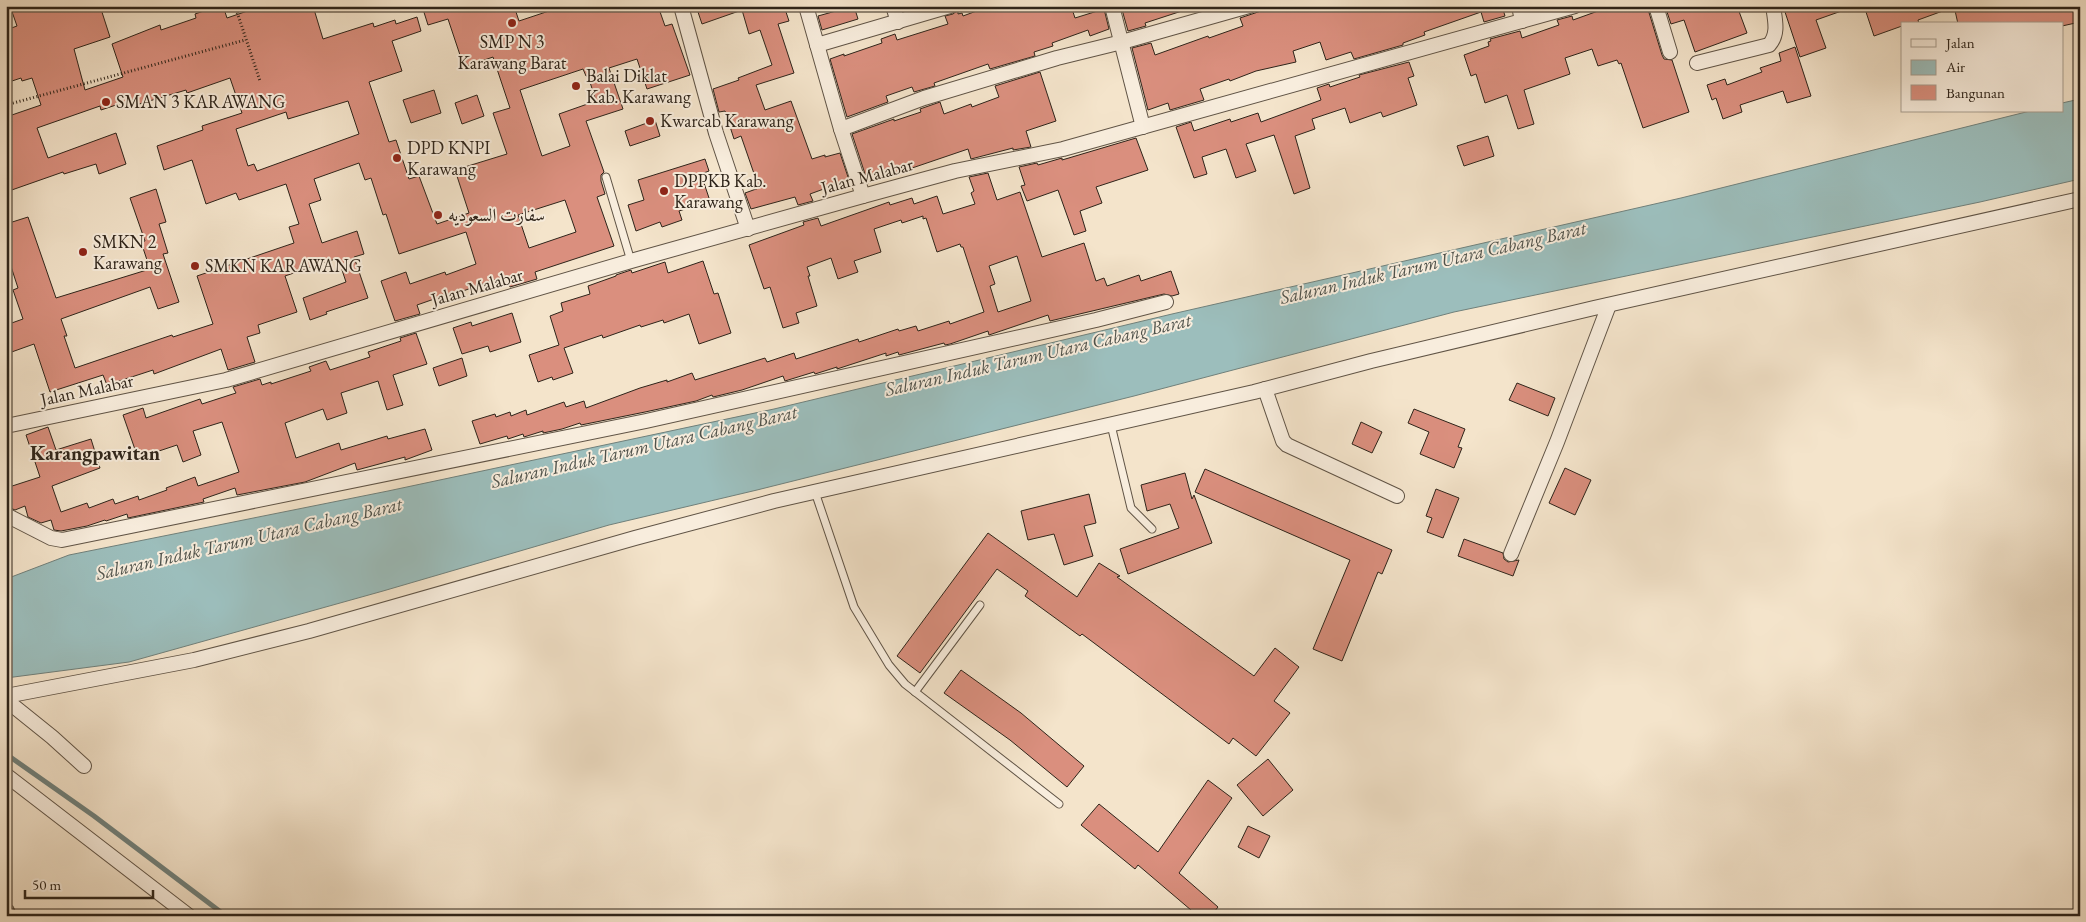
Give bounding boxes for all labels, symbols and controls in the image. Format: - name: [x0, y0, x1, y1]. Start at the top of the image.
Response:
- marker: SMP N 3 Karawang Barat: [506, 17, 518, 29]
- legend: [1901, 22, 2064, 112]
- place label: SMP N 3 Karawang Barat: [457, 30, 567, 74]
- text: Jalan: [1944, 33, 1975, 52]
- text: Air: [1945, 57, 1965, 76]
- place label: Balai Diklat Kab. Karawang: [586, 64, 691, 108]
- marker: Balai Diklat Kab. Karawang: [570, 80, 582, 92]
- text: Bangunan: [1946, 83, 2005, 102]
- place label: SMAN 3 KARAWANG: [116, 90, 285, 113]
- marker: SMAN 3 KARAWANG: [100, 96, 112, 108]
- place label: Kwarcab Karawang: [660, 109, 794, 132]
- marker: Kwarcab Karawang: [644, 115, 656, 127]
- place label: DPD KNPI Karawang: [407, 136, 490, 180]
- marker: DPD KNPI Karawang: [391, 152, 403, 164]
- street label: Jalan Malabar: [816, 152, 916, 199]
- place label: DPPKB Kab. Karawang: [674, 169, 766, 213]
- marker: DPPKB Kab. Karawang: [658, 185, 670, 197]
- place label: سفارت السعوديه: [448, 203, 545, 226]
- marker: سفارت السعوديه: [432, 209, 444, 221]
- water label: Saluran Induk Tarum Utara Cabang Barat: [1277, 215, 1590, 310]
- place label: SMKN 2 Karawang: [93, 230, 162, 274]
- marker: SMKN 2 Karawang: [77, 246, 89, 258]
- place label: SMKN KARAWANG: [205, 254, 362, 277]
- marker: SMKN KARAWANG: [189, 260, 201, 272]
- street label: Jalan Malabar: [426, 262, 525, 311]
- water label: Saluran Induk Tarum Utara Cabang Barat: [882, 307, 1195, 402]
- street label: Jalan Malabar: [36, 368, 136, 411]
- water label: Saluran Induk Tarum Utara Cabang Barat: [488, 399, 801, 494]
- district label: Karangpawitan: [30, 440, 160, 466]
- water label: Saluran Induk Tarum Utara Cabang Barat: [93, 491, 406, 586]
- scale bar: [25, 867, 152, 899]
- text: 50 m: [32, 875, 61, 894]

